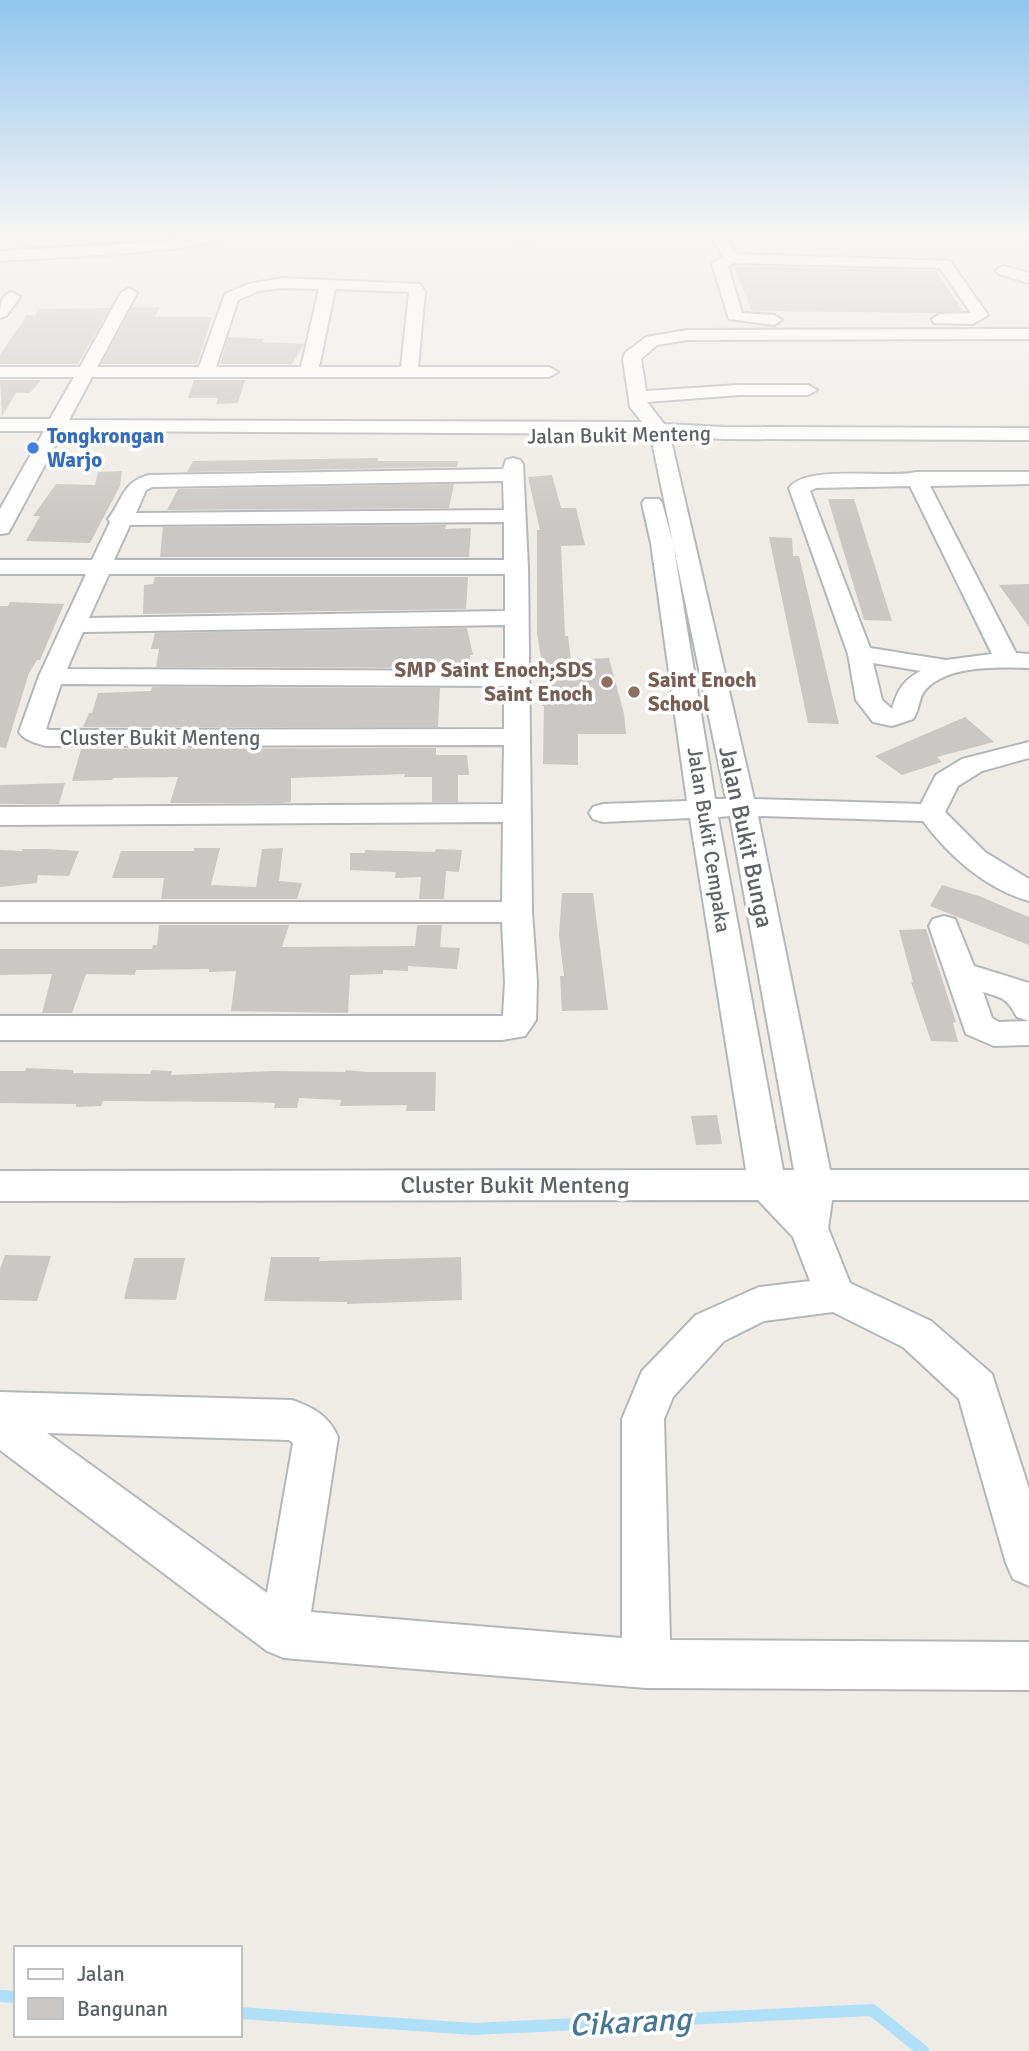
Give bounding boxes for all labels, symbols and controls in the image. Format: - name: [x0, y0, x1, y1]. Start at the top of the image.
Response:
- street label: Jalan Bukit Menteng: [527, 420, 711, 450]
- place label: Tongkrongan Warjo: [47, 423, 165, 473]
- marker: Tongkrongan Warjo: [25, 440, 41, 456]
- place label: SMP Saint Enoch;SDS Saint Enoch: [395, 657, 593, 707]
- place label: Saint Enoch School: [648, 667, 757, 717]
- marker: SMP Saint Enoch;SDS Saint Enoch: [599, 674, 615, 690]
- marker: Saint Enoch School: [626, 684, 642, 700]
- street label: Cluster Bukit Menteng: [60, 725, 260, 751]
- street label: Jalan Bukit Bunga: [712, 743, 780, 931]
- street label: Jalan Bukit Cempaka: [682, 745, 736, 935]
- street label: Cluster Bukit Menteng: [400, 1170, 630, 1200]
- legend: [14, 1946, 242, 2037]
- text: Jalan: [77, 1961, 125, 1987]
- text: Bangunan: [77, 1996, 168, 2022]
- water label: Cikarang: [568, 1999, 694, 2045]

